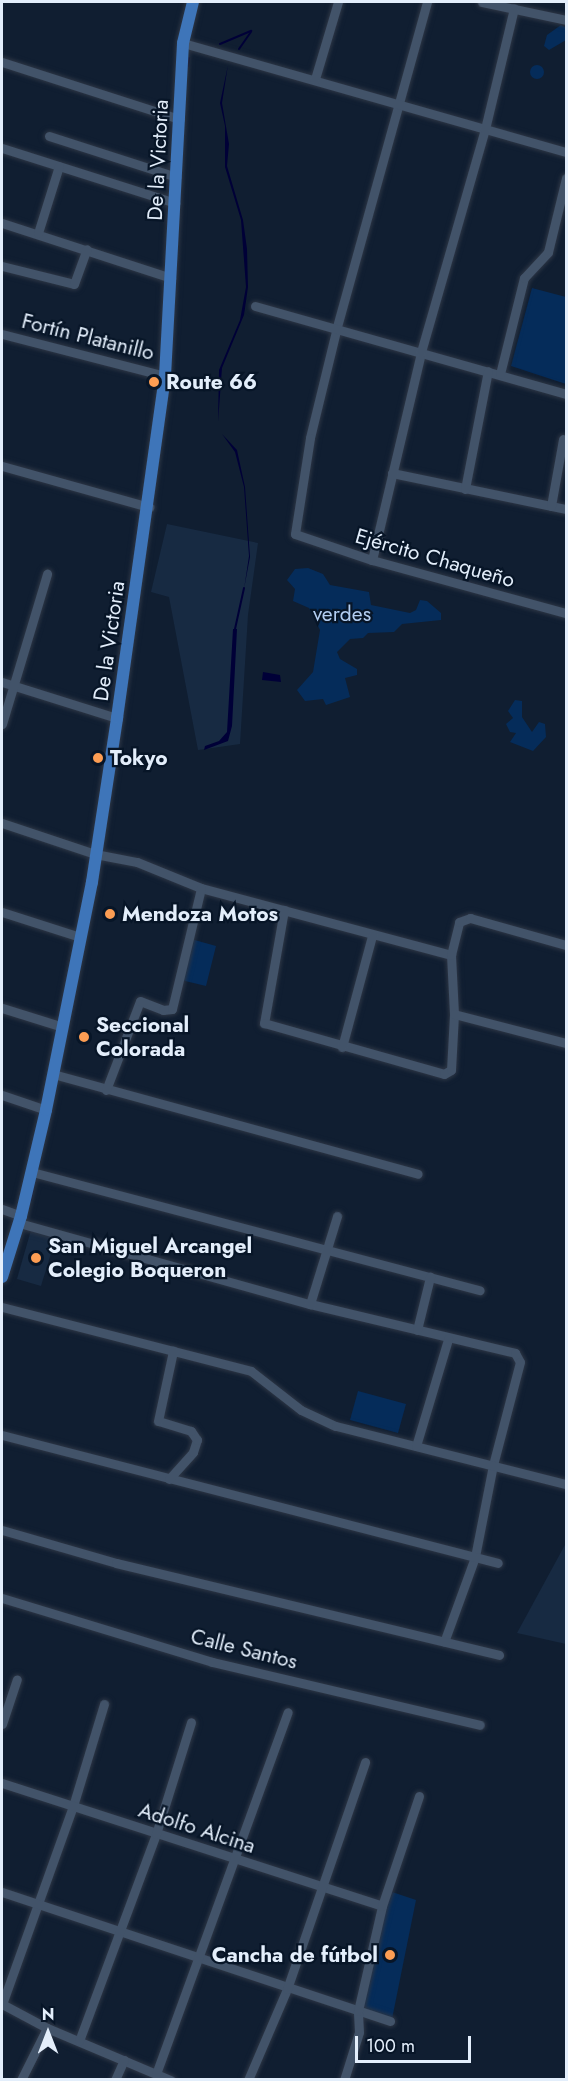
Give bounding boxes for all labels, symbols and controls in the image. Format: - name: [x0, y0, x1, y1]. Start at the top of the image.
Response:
- street label: De la Victoria: [142, 99, 174, 221]
- street label: Fortín Platanillo: [19, 308, 157, 366]
- place label: Route 66: [166, 369, 257, 395]
- marker: Route 66: [147, 375, 161, 389]
- street label: Ejército Chaqueño: [352, 523, 518, 593]
- street label: De la Victoria: [88, 579, 130, 703]
- park label: verdes: [313, 601, 371, 627]
- place label: Tokyo: [110, 745, 168, 771]
- marker: Tokyo: [91, 751, 105, 765]
- place label: Mendoza Motos: [122, 901, 278, 927]
- marker: Mendoza Motos: [103, 907, 117, 921]
- place label: Seccional Colorada: [96, 1012, 189, 1062]
- marker: Seccional Colorada: [77, 1030, 91, 1044]
- place label: San Miguel Arcangel Colegio Boqueron: [48, 1233, 252, 1283]
- marker: San Miguel Arcangel Colegio Boqueron: [29, 1251, 43, 1265]
- street label: Calle Santos: [188, 1624, 300, 1674]
- street label: Adolfo Alcina: [135, 1797, 259, 1859]
- place label: Cancha de fútbol: [212, 1942, 378, 1968]
- marker: Cancha de fútbol: [383, 1948, 397, 1962]
- north arrow: [18, 2003, 78, 2063]
- text: N: [42, 2003, 54, 2026]
- scale bar: [358, 2024, 474, 2062]
- text: 100 m: [366, 2033, 415, 2059]

